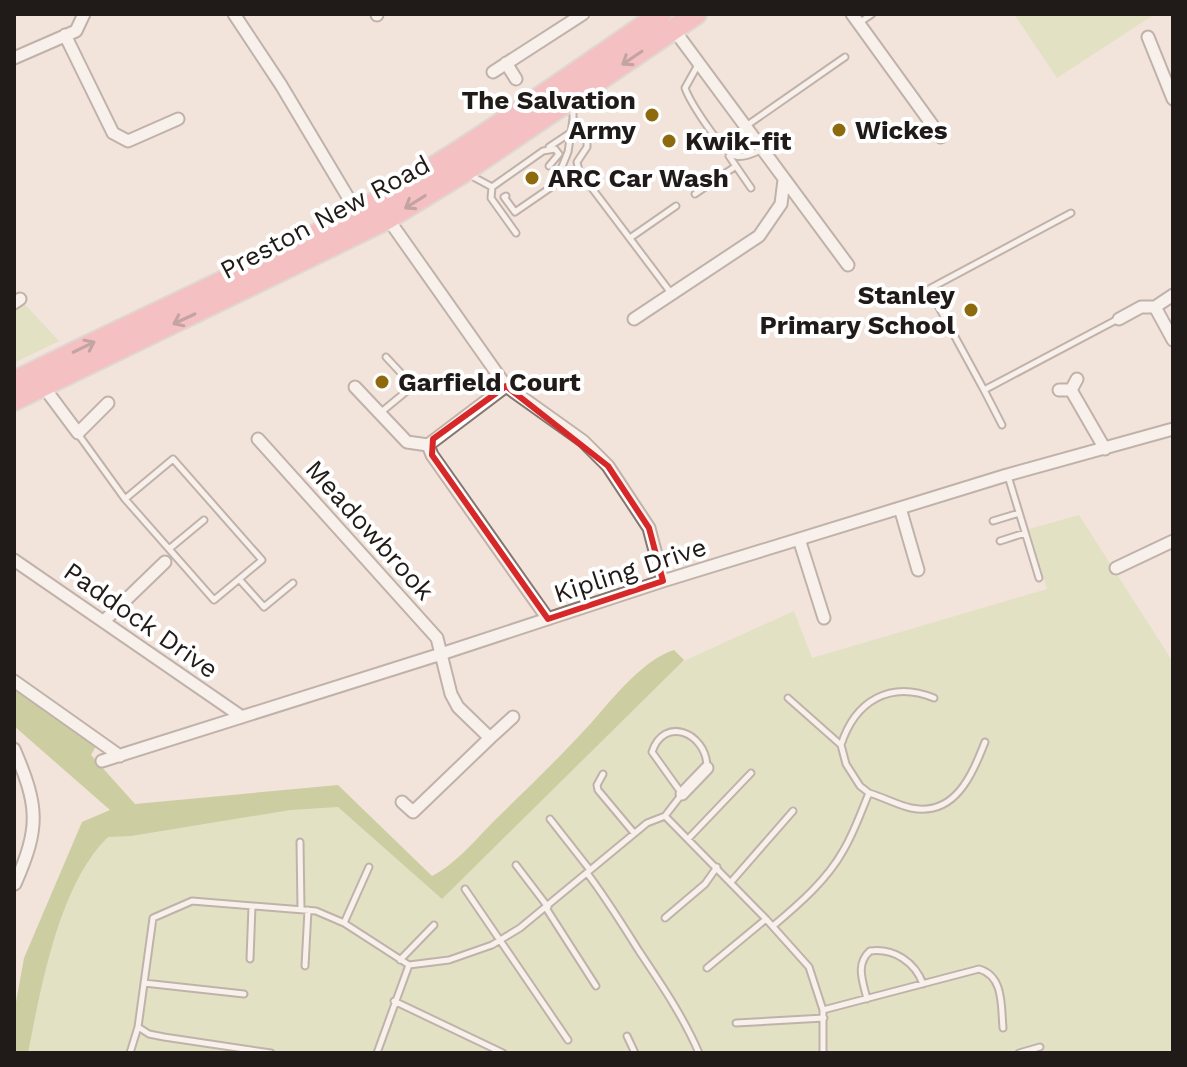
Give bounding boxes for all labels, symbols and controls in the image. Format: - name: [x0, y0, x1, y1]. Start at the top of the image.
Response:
- one-way arrow: [621, 50, 643, 66]
- place label: The Salvation Army: [461, 85, 636, 145]
- marker: The Salvation Army: [643, 106, 661, 124]
- place label: Wickes: [855, 115, 948, 145]
- marker: Wickes: [830, 121, 848, 139]
- place label: Kwik-fit: [685, 126, 792, 156]
- marker: Kwik-fit: [660, 132, 678, 150]
- street label: Preston New Road: [215, 149, 435, 285]
- place label: ARC Car Wash: [548, 163, 729, 193]
- marker: ARC Car Wash: [523, 169, 541, 187]
- one-way arrow: [404, 194, 427, 210]
- place label: Stanley Primary School: [759, 280, 955, 340]
- marker: Stanley Primary School: [962, 301, 980, 319]
- one-way arrow: [172, 312, 196, 327]
- one-way arrow: [71, 339, 95, 354]
- place label: Garfield Court: [398, 367, 581, 397]
- marker: Garfield Court: [373, 373, 391, 391]
- street label: Meadowbrook: [300, 454, 441, 606]
- street label: Kipling Drive: [550, 531, 710, 609]
- street label: Paddock Drive: [58, 556, 224, 684]

